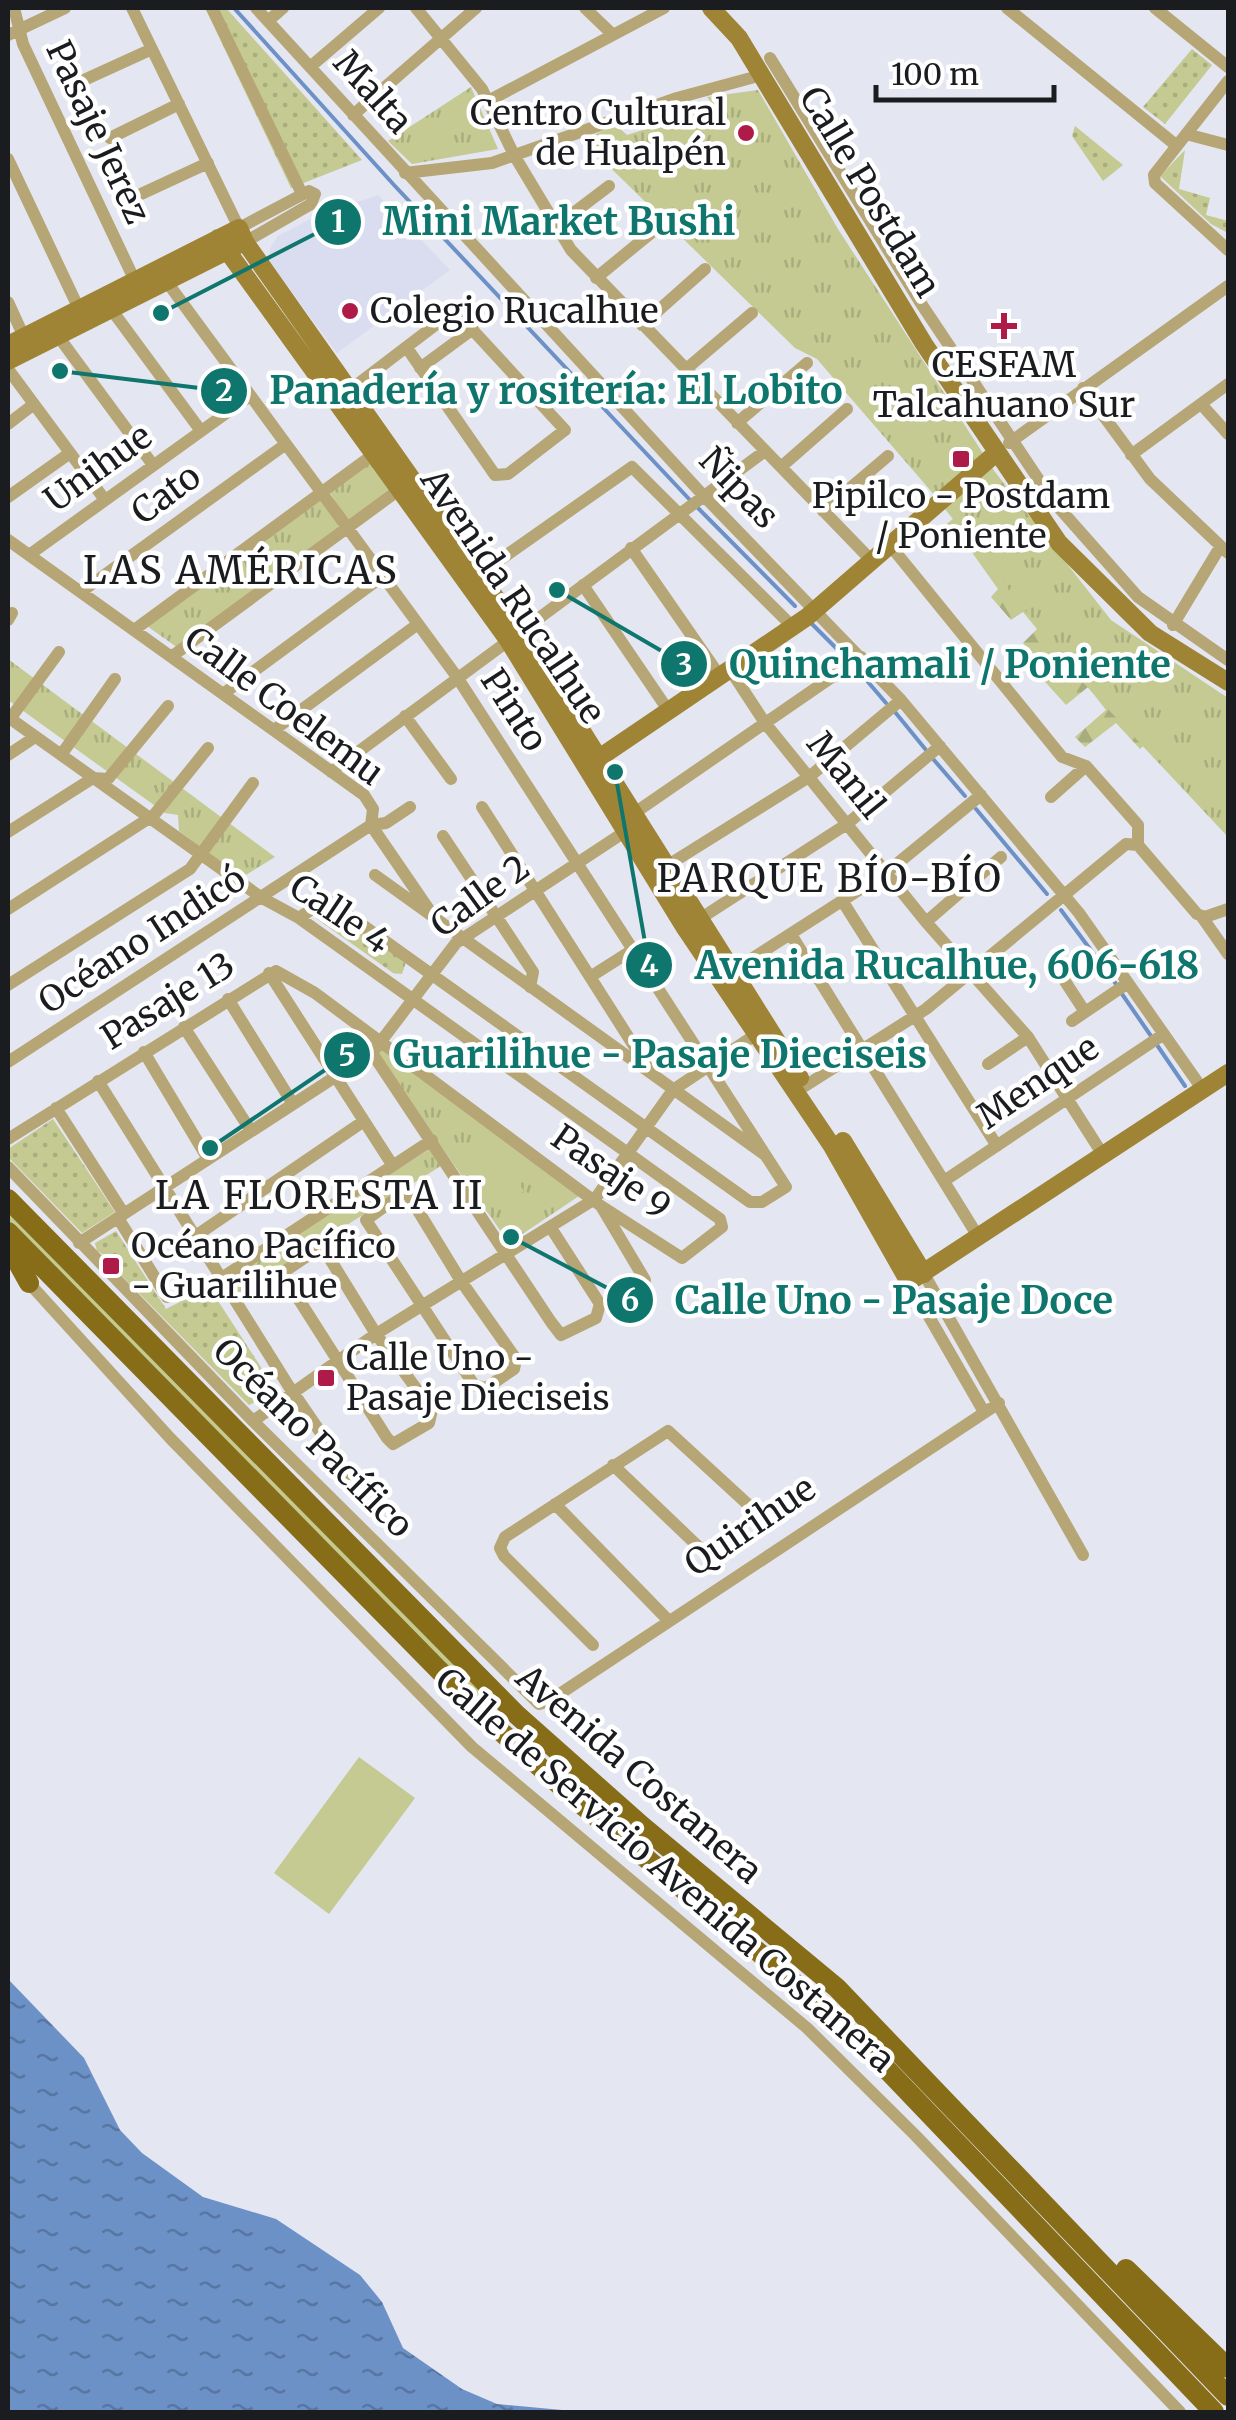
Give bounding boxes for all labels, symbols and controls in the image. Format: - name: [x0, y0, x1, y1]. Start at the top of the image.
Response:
- street label: Pasaje Jerez: [36, 34, 160, 230]
- scale bar: [876, 40, 1054, 102]
- street label: Malta: [324, 41, 422, 143]
- text: 100 m: [891, 55, 979, 93]
- street label: Calle Postdam: [790, 79, 950, 305]
- place label: Centro Cultural de Hualpén: [470, 91, 726, 175]
- marker: Centro Cultural de Hualpén: [735, 122, 757, 144]
- callout: Mini Market Bushi: [313, 188, 756, 256]
- text: Mini Market Bushi: [383, 198, 735, 245]
- text: 1: [331, 202, 345, 240]
- place label: Colegio Rucalhue: [370, 289, 659, 333]
- marker: Colegio Rucalhue: [339, 300, 361, 322]
- marker: CESFAM Talcahuano Sur: [991, 313, 1017, 339]
- place label: CESFAM Talcahuano Sur: [873, 343, 1135, 427]
- callout: Panadería y rositería: El Lobito: [199, 357, 863, 425]
- text: Panadería y rositería: El Lobito: [269, 367, 843, 414]
- text: 2: [215, 371, 233, 409]
- street label: Unihue: [36, 414, 160, 522]
- street label: Ñipas: [690, 438, 788, 538]
- marker: Pipilco - Postdam / Poniente: [950, 448, 972, 470]
- street label: Cato: [123, 454, 209, 534]
- street label: Avenida Rucalhue: [411, 459, 615, 732]
- place label: Pipilco - Postdam / Poniente: [812, 474, 1110, 558]
- district label: LAS AMÉRICAS: [83, 545, 399, 594]
- street label: Calle Coelemu: [176, 617, 392, 795]
- callout: Quinchamali / Poniente: [659, 630, 1191, 698]
- text: Quinchamali / Poniente: [729, 641, 1171, 688]
- text: 3: [675, 645, 693, 683]
- street label: Pinto: [471, 660, 557, 760]
- street label: Manil: [798, 723, 894, 827]
- street label: Calle 2: [422, 846, 538, 946]
- district label: PARQUE BÍO-BÍO: [657, 853, 1003, 902]
- street label: Océano Indicó: [30, 857, 254, 1023]
- street label: Calle 4: [281, 864, 399, 964]
- callout: Avenida Rucalhue, 606-618: [624, 931, 1219, 999]
- text: Avenida Rucalhue, 606-618: [694, 942, 1199, 989]
- street label: Pasaje 13: [93, 943, 243, 1059]
- text: 4: [639, 946, 659, 984]
- callout: Guarilihue - Pasaje Dieciseis: [322, 1021, 947, 1089]
- street label: Menque: [969, 1026, 1107, 1138]
- text: Guarilihue - Pasaje Dieciseis: [393, 1031, 927, 1078]
- text: 5: [338, 1036, 356, 1074]
- street label: Pasaje 9: [543, 1115, 679, 1229]
- district label: LA FLORESTA II: [155, 1172, 485, 1219]
- place label: Océano Pacífico - Guarilihue: [131, 1224, 396, 1308]
- marker: Océano Pacífico - Guarilihue: [100, 1255, 122, 1277]
- callout: Calle Uno - Pasaje Doce: [605, 1266, 1133, 1334]
- text: Calle Uno - Pasaje Doce: [675, 1277, 1113, 1324]
- text: 6: [621, 1281, 639, 1319]
- street label: Océano Pacífico: [204, 1329, 422, 1547]
- place label: Calle Uno - Pasaje Dieciseis: [346, 1336, 610, 1420]
- marker: Calle Uno - Pasaje Dieciseis: [315, 1367, 337, 1389]
- street label: Quirihue: [676, 1466, 824, 1586]
- street label: Avenida Costanera: [506, 1655, 771, 1893]
- street label: Calle de Servicio Avenida Costanera: [426, 1658, 904, 2082]

